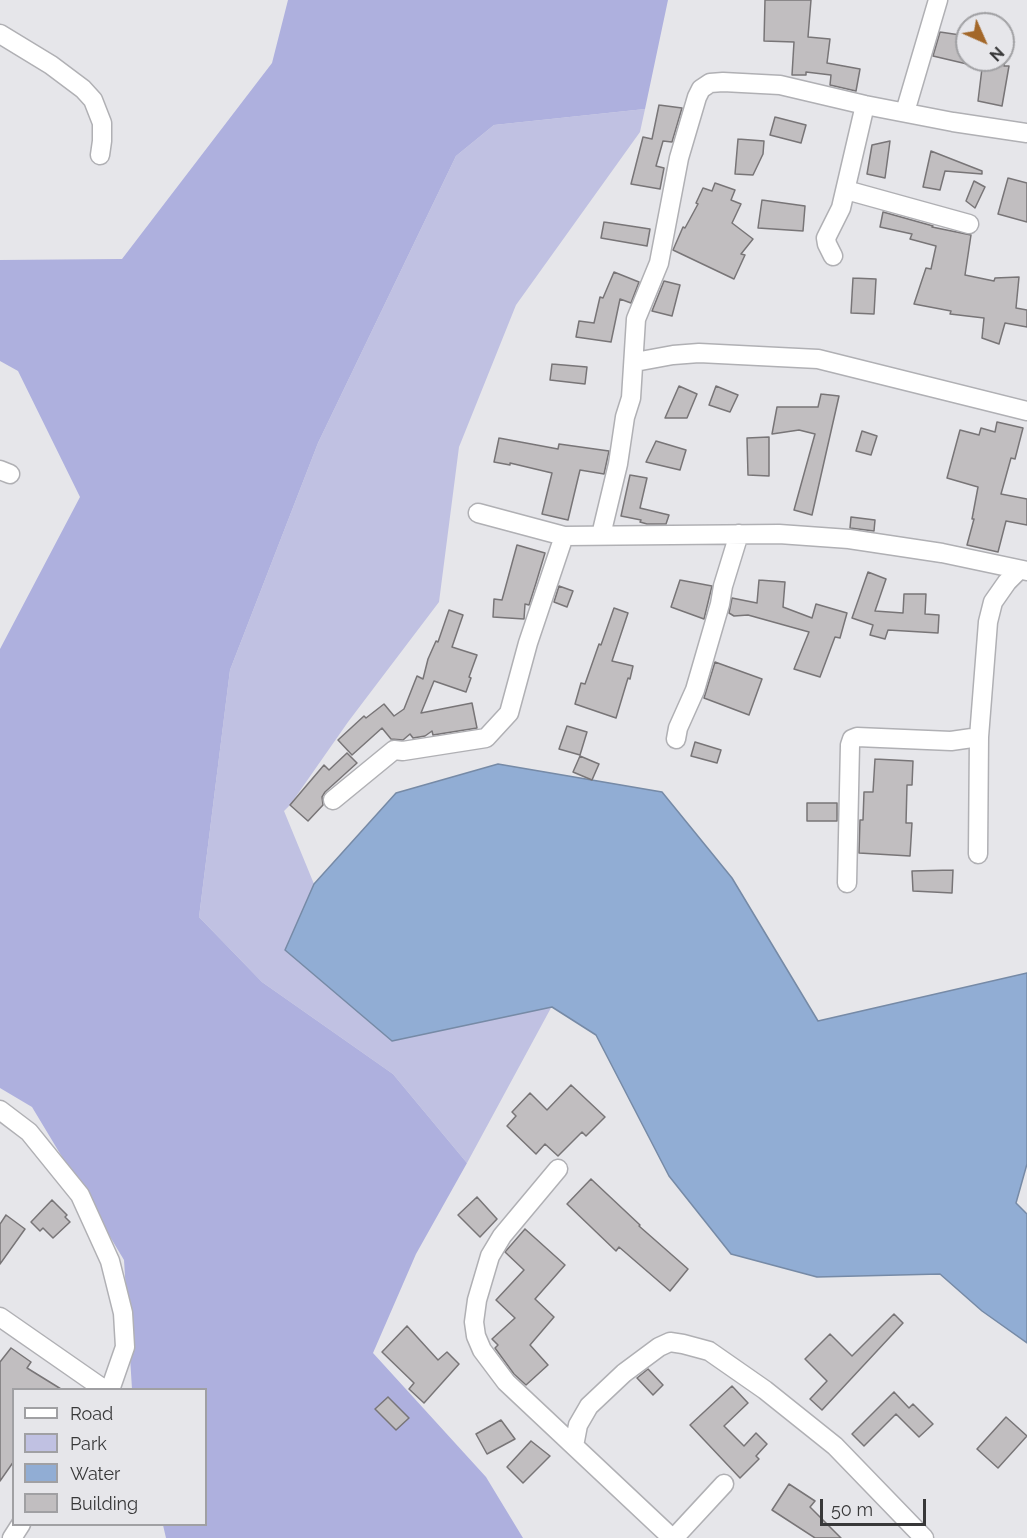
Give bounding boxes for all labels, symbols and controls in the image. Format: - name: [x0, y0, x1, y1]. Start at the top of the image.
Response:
- north arrow: [955, 12, 1015, 72]
- text: N: [986, 43, 1008, 65]
- legend: [12, 1388, 207, 1526]
- text: Road: [70, 1403, 113, 1424]
- text: Park: [70, 1433, 107, 1454]
- text: Water: [70, 1463, 120, 1484]
- scale bar: [823, 1487, 930, 1525]
- text: Building: [70, 1493, 138, 1514]
- text: 50 m: [831, 1499, 873, 1520]

